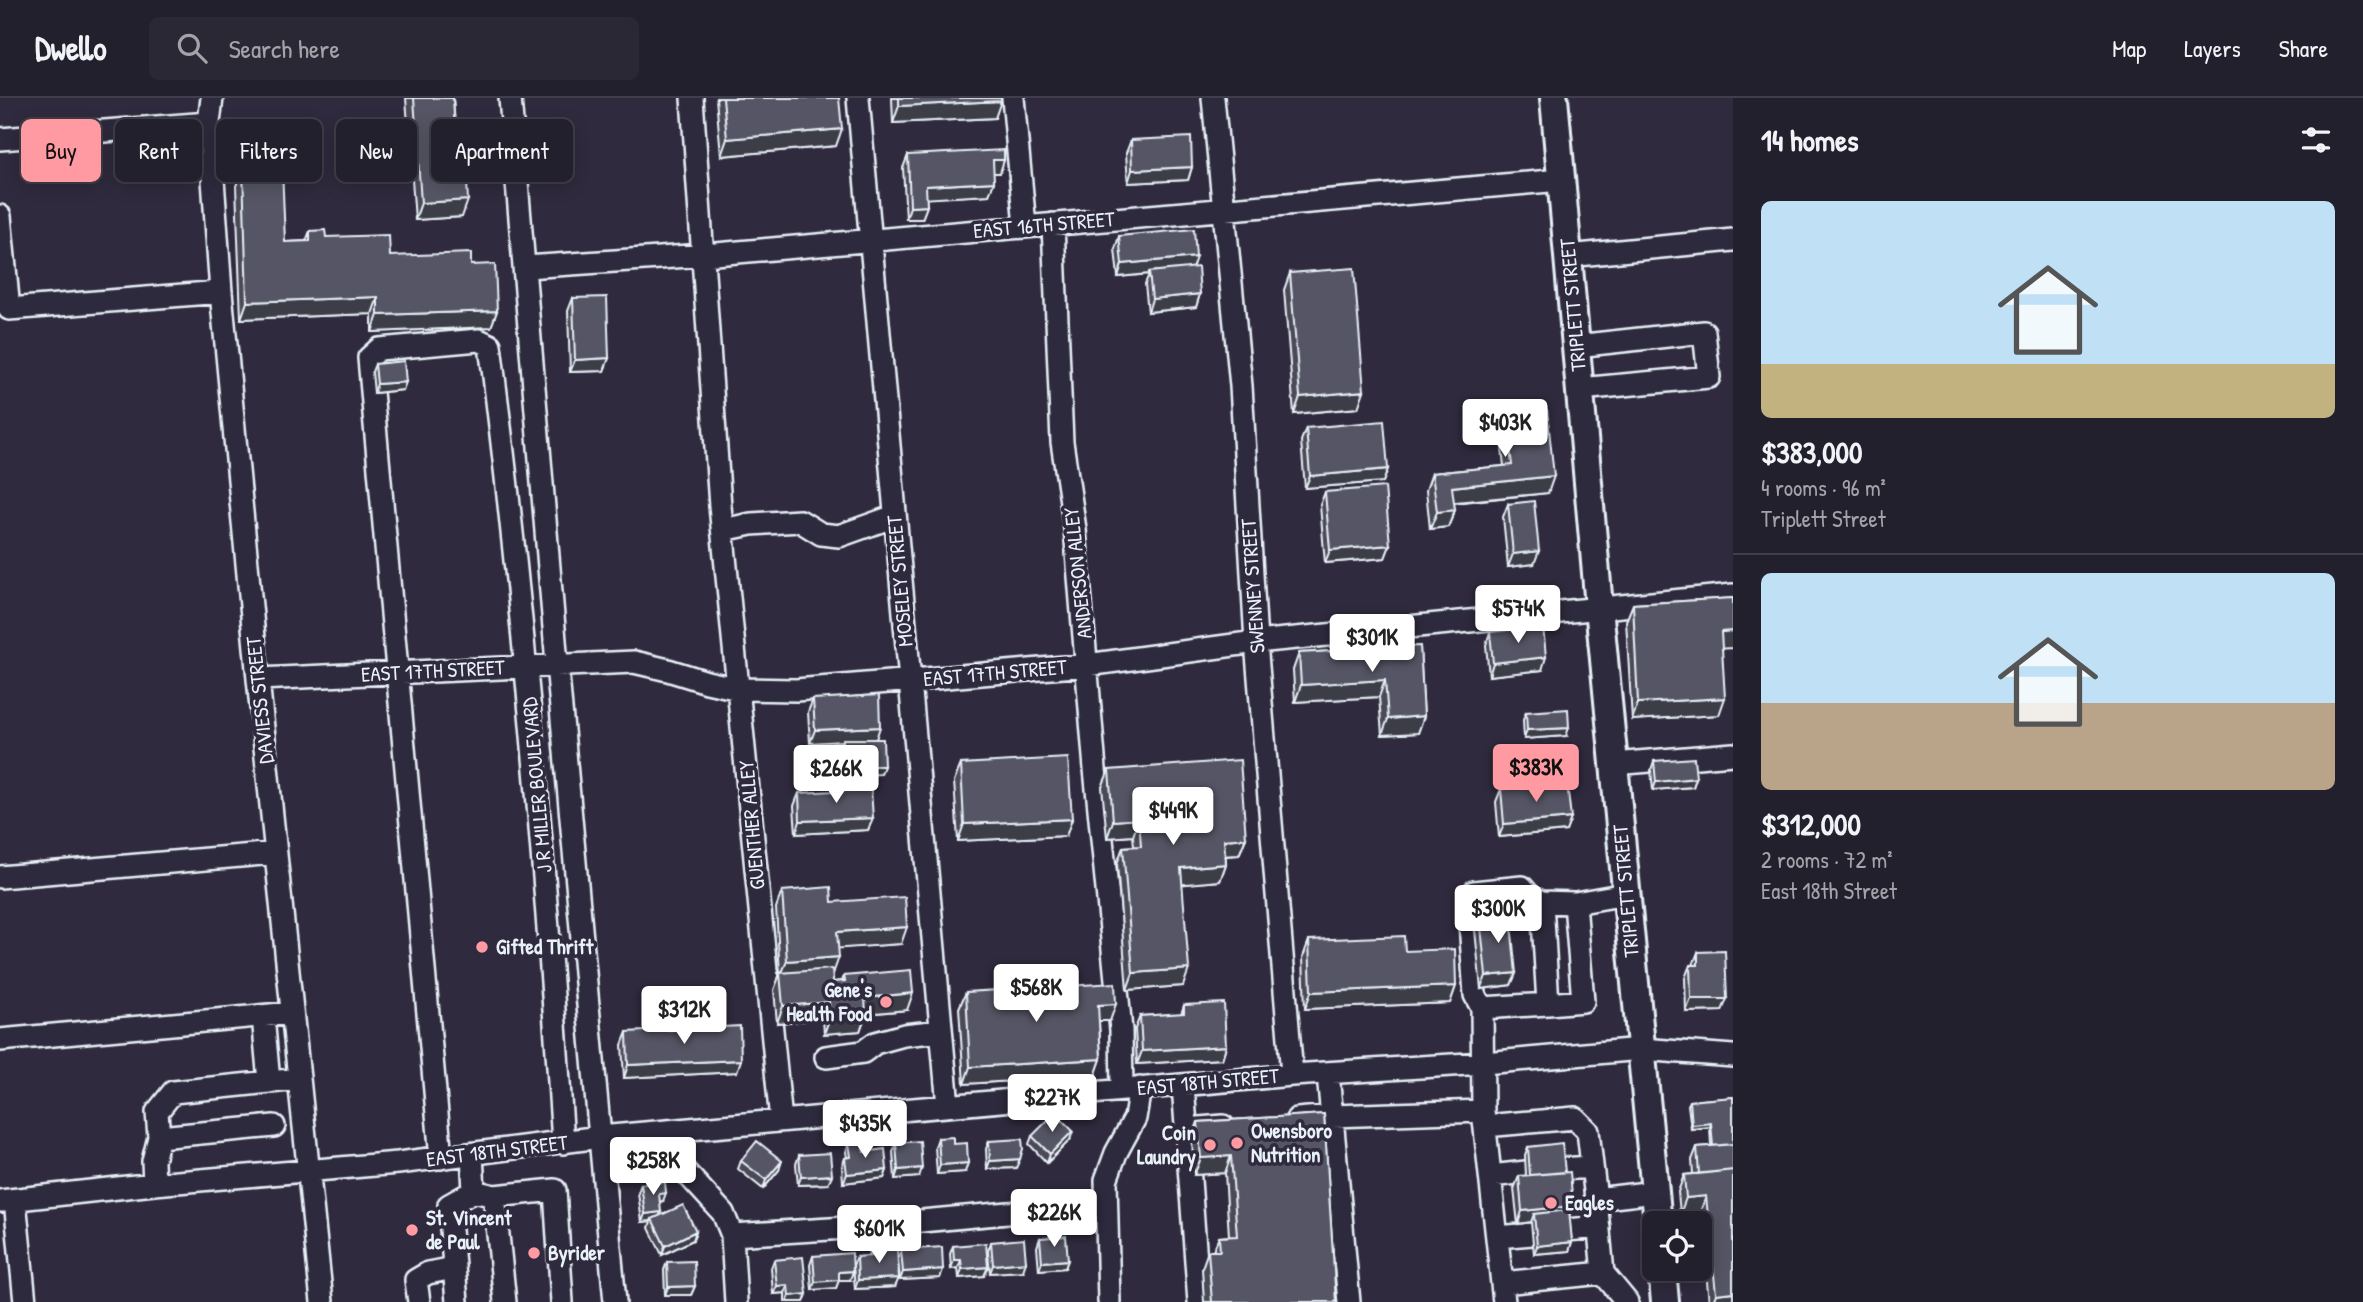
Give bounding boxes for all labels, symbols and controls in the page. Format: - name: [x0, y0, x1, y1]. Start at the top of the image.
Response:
- search box: [149, 17, 639, 80]
- text: Dwello: [35, 26, 107, 70]
- icon: search: [173, 29, 211, 67]
- text: Search here: [229, 31, 340, 66]
- text: Map: [2112, 32, 2146, 64]
- text: Layers: [2184, 32, 2241, 64]
- text: Share: [2279, 32, 2328, 64]
- chip: Buy: [21, 119, 101, 182]
- chip: Rent: [115, 119, 202, 182]
- chip: Filters: [216, 119, 322, 182]
- chip: New: [336, 119, 417, 182]
- chip: Apartment: [431, 119, 573, 182]
- text: 14 homes: [1761, 120, 1859, 160]
- icon: filters: [2297, 121, 2335, 159]
- street label: EAST 16TH STREET: [972, 204, 1117, 245]
- street label: TRIPLETT STREET: [1552, 236, 1593, 373]
- icon: home: [1985, 247, 2111, 373]
- pin: $403K: [1456, 400, 1554, 459]
- text: $403K: [1479, 406, 1531, 437]
- text: $383,000: [1761, 432, 1862, 472]
- text: 4 rooms · 96 m²: [1761, 472, 1886, 503]
- text: Triplett Street: [1761, 503, 1886, 534]
- street label: ANDERSON ALLEY: [1056, 505, 1099, 640]
- street label: MOSELEY STREET: [879, 513, 920, 648]
- street label: SWENNEY STREET: [1233, 517, 1272, 654]
- pin: $574K: [1469, 586, 1567, 645]
- text: $574K: [1491, 592, 1545, 623]
- pin: $301K: [1323, 614, 1421, 674]
- icon: home: [1985, 619, 2111, 745]
- text: $301K: [1346, 621, 1398, 652]
- street label: DAVIESS STREET: [238, 634, 281, 765]
- street label: EAST 17TH STREET: [360, 652, 507, 689]
- street label: EAST 17TH STREET: [922, 652, 1069, 693]
- street label: J R MILLER BOULEVARD: [514, 696, 559, 874]
- pin: $383K: [1487, 744, 1585, 804]
- pin: $266K: [787, 746, 885, 805]
- text: $383K: [1509, 751, 1563, 782]
- text: $266K: [810, 752, 862, 783]
- street label: GUENTHER ALLEY: [731, 758, 772, 891]
- pin: $449K: [1124, 788, 1222, 847]
- text: $449K: [1148, 794, 1198, 825]
- text: $312,000: [1761, 804, 1861, 844]
- street label: TRIPLETT STREET: [1605, 822, 1646, 959]
- text: 2 rooms · 72 m²: [1761, 844, 1893, 875]
- text: East 18th Street: [1761, 875, 1897, 906]
- pin: $300K: [1449, 886, 1547, 945]
- text: $300K: [1471, 892, 1525, 923]
- place label: Gifted Thrift: [496, 932, 594, 961]
- marker: Gifted Thrift: [474, 939, 490, 955]
- pin: $568K: [987, 964, 1085, 1024]
- text: $568K: [1010, 971, 1062, 1002]
- place label: Gene's Health Food: [786, 975, 873, 1028]
- pin: $312K: [635, 986, 733, 1046]
- text: $312K: [657, 993, 711, 1024]
- marker: Gene's Health Food: [878, 994, 894, 1010]
- street label: EAST 18TH STREET: [1136, 1061, 1281, 1102]
- pin: $227K: [1003, 1074, 1101, 1134]
- text: $227K: [1024, 1081, 1080, 1112]
- pin: $435K: [816, 1100, 914, 1160]
- text: $435K: [839, 1107, 891, 1138]
- place label: Owensboro Nutrition: [1251, 1116, 1333, 1169]
- place label: Coin Laundry: [1137, 1118, 1196, 1172]
- street label: EAST 18TH STREET: [424, 1127, 571, 1174]
- marker: Owensboro Nutrition: [1229, 1135, 1245, 1151]
- marker: Coin Laundry: [1202, 1137, 1218, 1153]
- pin: $258K: [604, 1138, 702, 1197]
- text: $258K: [626, 1144, 680, 1175]
- place label: Eagles: [1565, 1188, 1614, 1218]
- pin: $226K: [1005, 1190, 1103, 1249]
- marker: Eagles: [1543, 1195, 1559, 1211]
- text: $226K: [1027, 1196, 1081, 1227]
- place label: St. Vincent de Paul: [426, 1203, 512, 1256]
- pin: $601K: [830, 1206, 928, 1265]
- map controls: [1642, 1211, 1712, 1281]
- button: locate: [1642, 1211, 1712, 1281]
- text: $601K: [853, 1212, 905, 1243]
- marker: St. Vincent de Paul: [404, 1222, 420, 1238]
- place label: Byrider: [548, 1238, 606, 1268]
- marker: Byrider: [526, 1245, 542, 1261]

